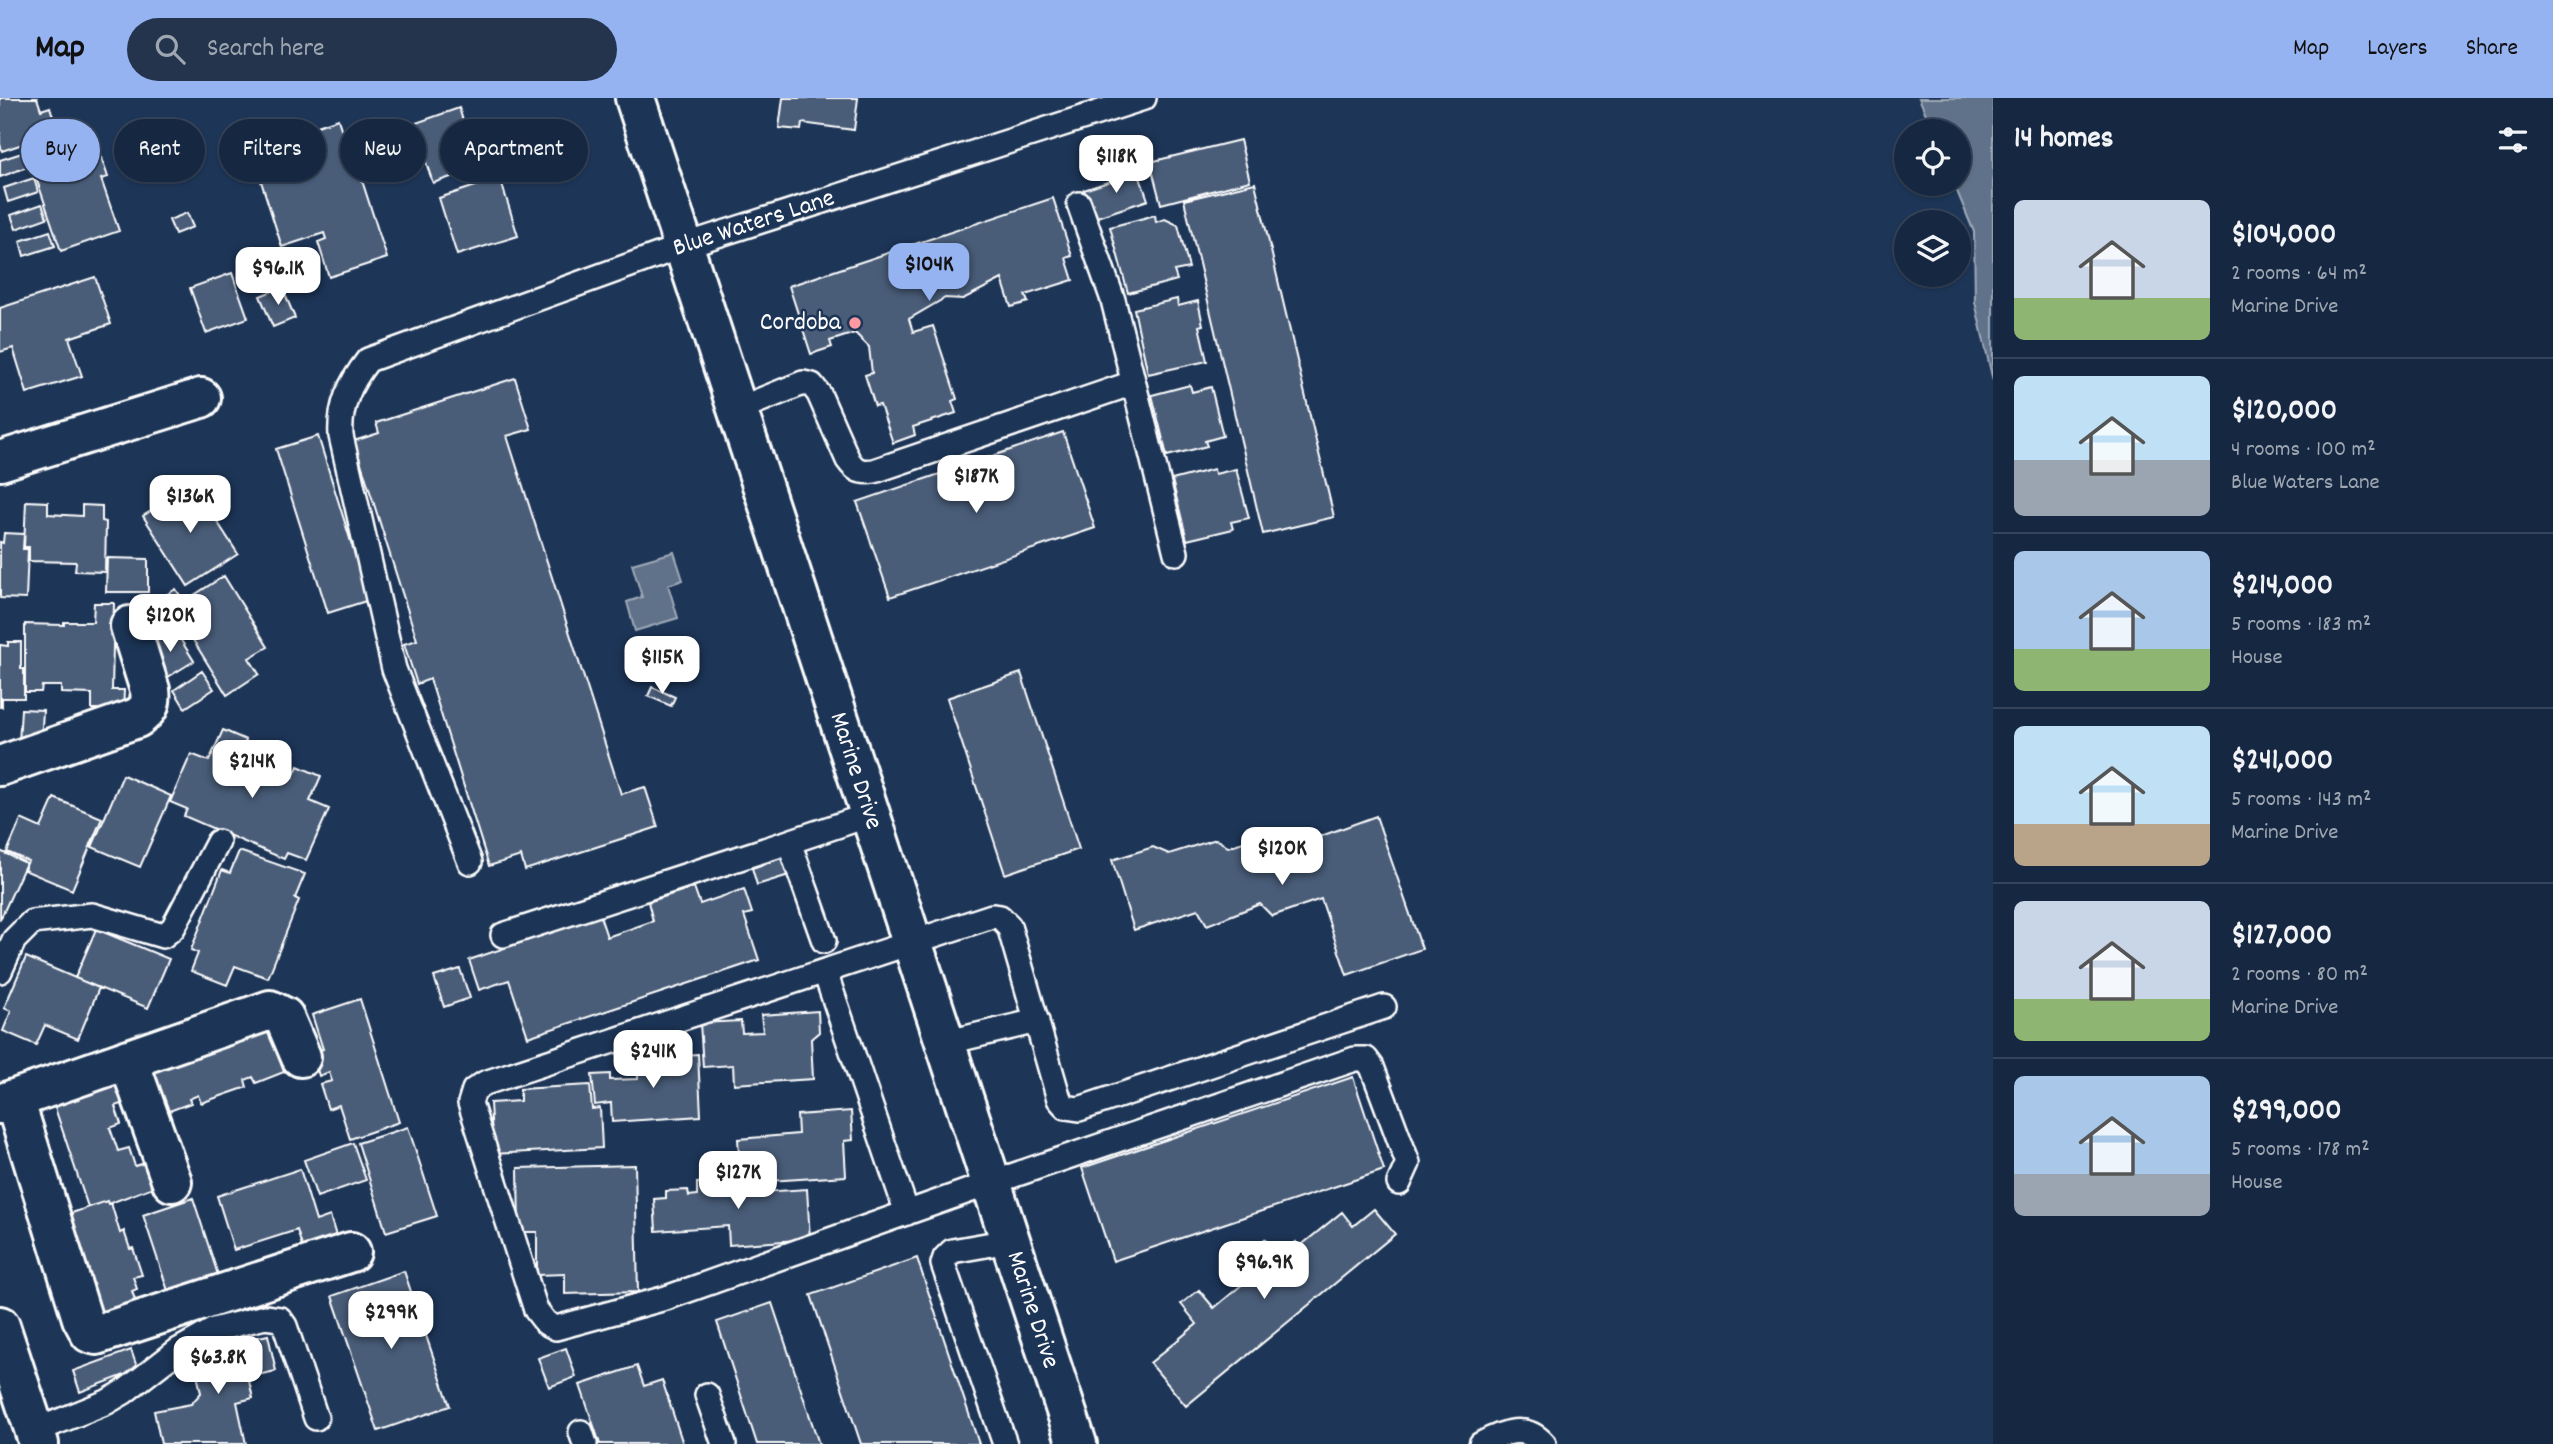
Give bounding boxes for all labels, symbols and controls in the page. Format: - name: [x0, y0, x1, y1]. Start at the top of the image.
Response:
- search box: [127, 18, 617, 81]
- text: Map: [35, 26, 85, 73]
- icon: search: [151, 30, 189, 68]
- text: Search here: [207, 31, 325, 68]
- text: Map: [2293, 32, 2329, 66]
- text: Layers: [2367, 32, 2428, 66]
- text: Share: [2466, 32, 2518, 66]
- chip: Buy: [21, 119, 100, 182]
- chip: Rent: [114, 119, 205, 182]
- chip: Filters: [219, 119, 326, 182]
- chip: New: [340, 119, 426, 182]
- chip: Apartment: [440, 119, 588, 182]
- map controls: [1894, 119, 1971, 287]
- button: locate: [1894, 119, 1971, 196]
- text: 14 homes: [2014, 119, 2113, 162]
- icon: filters: [2494, 121, 2532, 159]
- pin: $118K: [1067, 136, 1165, 195]
- text: $118K: [1095, 141, 1137, 174]
- street label: Blue Waters Lane: [668, 180, 840, 268]
- button: layers: [1894, 210, 1971, 287]
- text: $104,000: [2231, 215, 2336, 258]
- icon: home: [2070, 228, 2154, 312]
- pin: $104K: [880, 244, 978, 303]
- pin: $96.1K: [221, 248, 335, 307]
- text: $104K: [904, 249, 954, 282]
- text: $96.1K: [252, 253, 304, 286]
- text: 2 rooms · 64 m²: [2231, 258, 2367, 291]
- text: Marine Drive: [2231, 291, 2338, 324]
- place label: Cordoba: [760, 305, 842, 342]
- marker: Cordoba: [847, 315, 863, 331]
- text: $120,000: [2231, 391, 2337, 434]
- icon: home: [2070, 404, 2154, 488]
- text: 4 rooms · 100 m²: [2231, 434, 2376, 467]
- pin: $187K: [927, 456, 1025, 515]
- text: $187K: [953, 461, 999, 494]
- text: Blue Waters Lane: [2231, 467, 2380, 500]
- pin: $136K: [141, 476, 239, 535]
- text: $136K: [166, 481, 214, 514]
- text: $214,000: [2231, 566, 2333, 609]
- icon: home: [2070, 579, 2154, 663]
- pin: $120K: [121, 594, 219, 654]
- text: $120K: [145, 600, 195, 633]
- text: 5 rooms · 183 m²: [2231, 609, 2371, 642]
- pin: $115K: [613, 636, 711, 696]
- text: $115K: [640, 642, 684, 675]
- text: House: [2231, 642, 2283, 675]
- street label: Marine Drive: [819, 708, 891, 834]
- pin: $214K: [203, 740, 301, 800]
- text: $241,000: [2231, 741, 2333, 784]
- text: $214K: [229, 746, 275, 779]
- icon: home: [2070, 754, 2154, 838]
- text: 5 rooms · 143 m²: [2231, 784, 2371, 817]
- text: Marine Drive: [2231, 817, 2338, 850]
- pin: $120K: [1233, 828, 1331, 887]
- text: $120K: [1257, 833, 1307, 866]
- text: $127,000: [2231, 916, 2332, 959]
- icon: home: [2070, 929, 2154, 1013]
- text: 2 rooms · 80 m²: [2231, 959, 2368, 992]
- text: Marine Drive: [2231, 992, 2338, 1025]
- pin: $241K: [604, 1030, 702, 1090]
- text: $241K: [630, 1036, 676, 1069]
- text: $299,000: [2231, 1091, 2342, 1134]
- icon: home: [2070, 1104, 2154, 1188]
- text: 5 rooms · 178 m²: [2231, 1134, 2370, 1167]
- pin: $127K: [689, 1152, 787, 1211]
- text: $127K: [715, 1157, 761, 1190]
- text: House: [2231, 1167, 2283, 1200]
- pin: $96.9K: [1207, 1242, 1321, 1301]
- street label: Marine Drive: [996, 1247, 1068, 1373]
- text: $96.9K: [1235, 1247, 1293, 1280]
- pin: $299K: [342, 1292, 440, 1351]
- text: $299K: [364, 1297, 418, 1330]
- pin: $63.8K: [161, 1336, 275, 1396]
- text: $63.8K: [190, 1342, 246, 1375]

